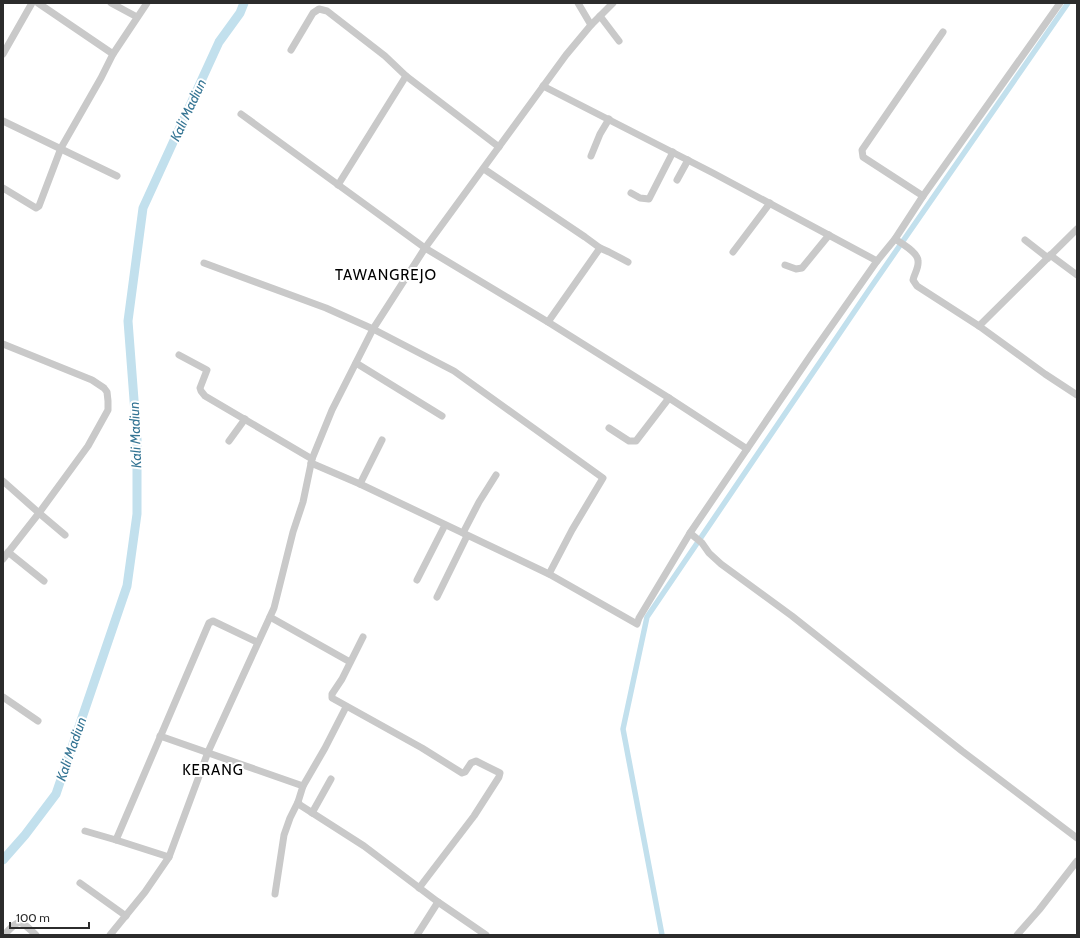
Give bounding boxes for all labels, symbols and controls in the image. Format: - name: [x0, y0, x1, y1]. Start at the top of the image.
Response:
- water label: Kali Madiun: [166, 76, 210, 144]
- district label: TAWANGREJO: [335, 266, 437, 284]
- water label: Kali Madiun: [125, 401, 145, 469]
- water label: Kali Madiun: [52, 715, 90, 783]
- district label: KERANG: [182, 761, 244, 779]
- scale bar: [10, 904, 89, 930]
- text: 100 m: [16, 910, 50, 925]

